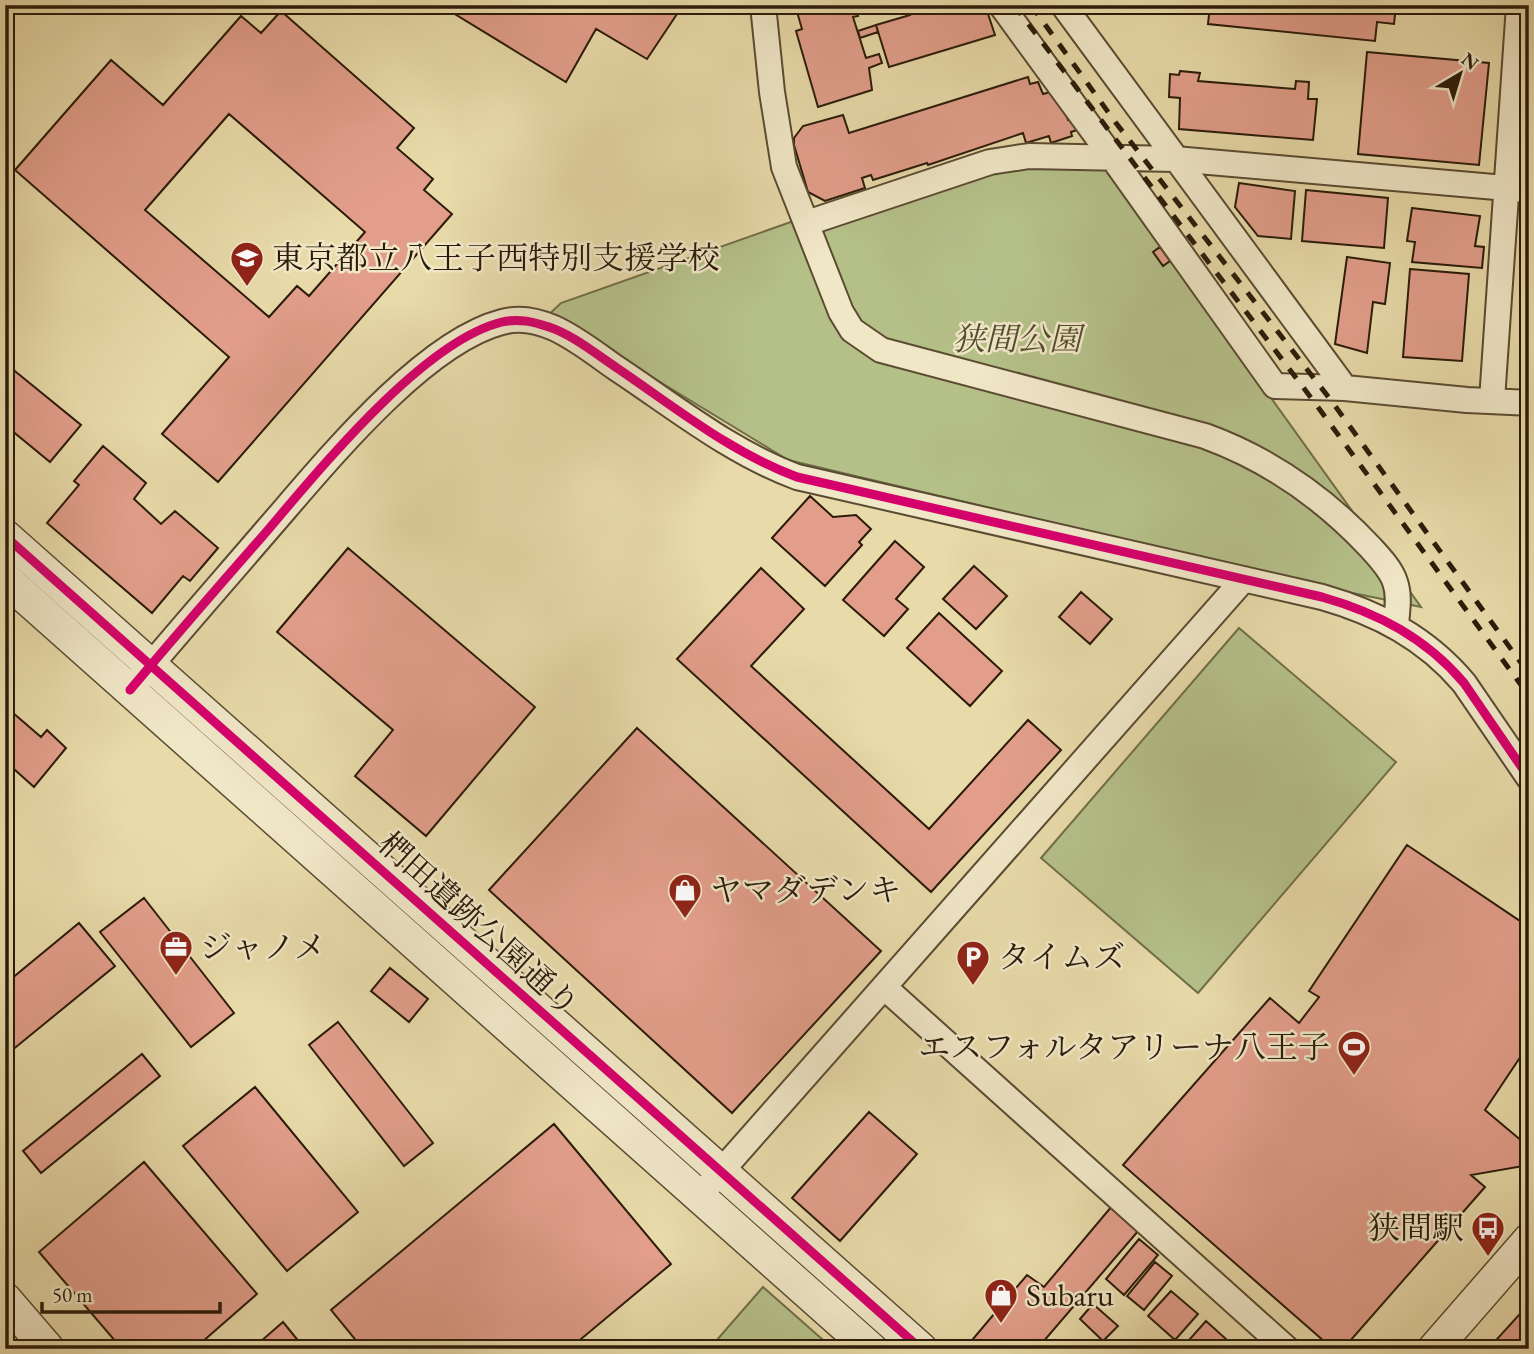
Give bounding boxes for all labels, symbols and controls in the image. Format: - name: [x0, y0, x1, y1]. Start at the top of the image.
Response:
- north arrow: [1426, 38, 1496, 108]
- text: N: [1456, 46, 1484, 76]
- place label: 東京都立八王子西特別支援学校: [272, 237, 720, 279]
- school or university icon: 東京都立八王子西特別支援学校: [228, 239, 266, 288]
- park label: 狭間公園: [953, 318, 1086, 360]
- street label: 椚田遺跡公園通り: [370, 823, 588, 1025]
- place label: ヤマダデンキ: [710, 869, 901, 911]
- shop icon: ヤマダデンキ: [666, 871, 704, 920]
- place label: ジャノメ: [200, 926, 326, 968]
- office icon: ジャノメ: [157, 928, 195, 977]
- place label: タイムズ: [998, 936, 1125, 978]
- parking icon: タイムズ: [954, 938, 992, 987]
- place label: エスフォルタアリーナ八王子: [918, 1026, 1330, 1068]
- sports icon: エスフォルタアリーナ八王子: [1335, 1028, 1373, 1077]
- place label: 狭間駅: [1368, 1207, 1464, 1249]
- bus stop icon: 狭間駅: [1469, 1209, 1507, 1258]
- scale bar: [42, 1270, 220, 1314]
- place label: Subaru: [1026, 1274, 1114, 1316]
- shop icon: Subaru: [982, 1276, 1020, 1325]
- text: 50 m: [52, 1281, 93, 1308]

